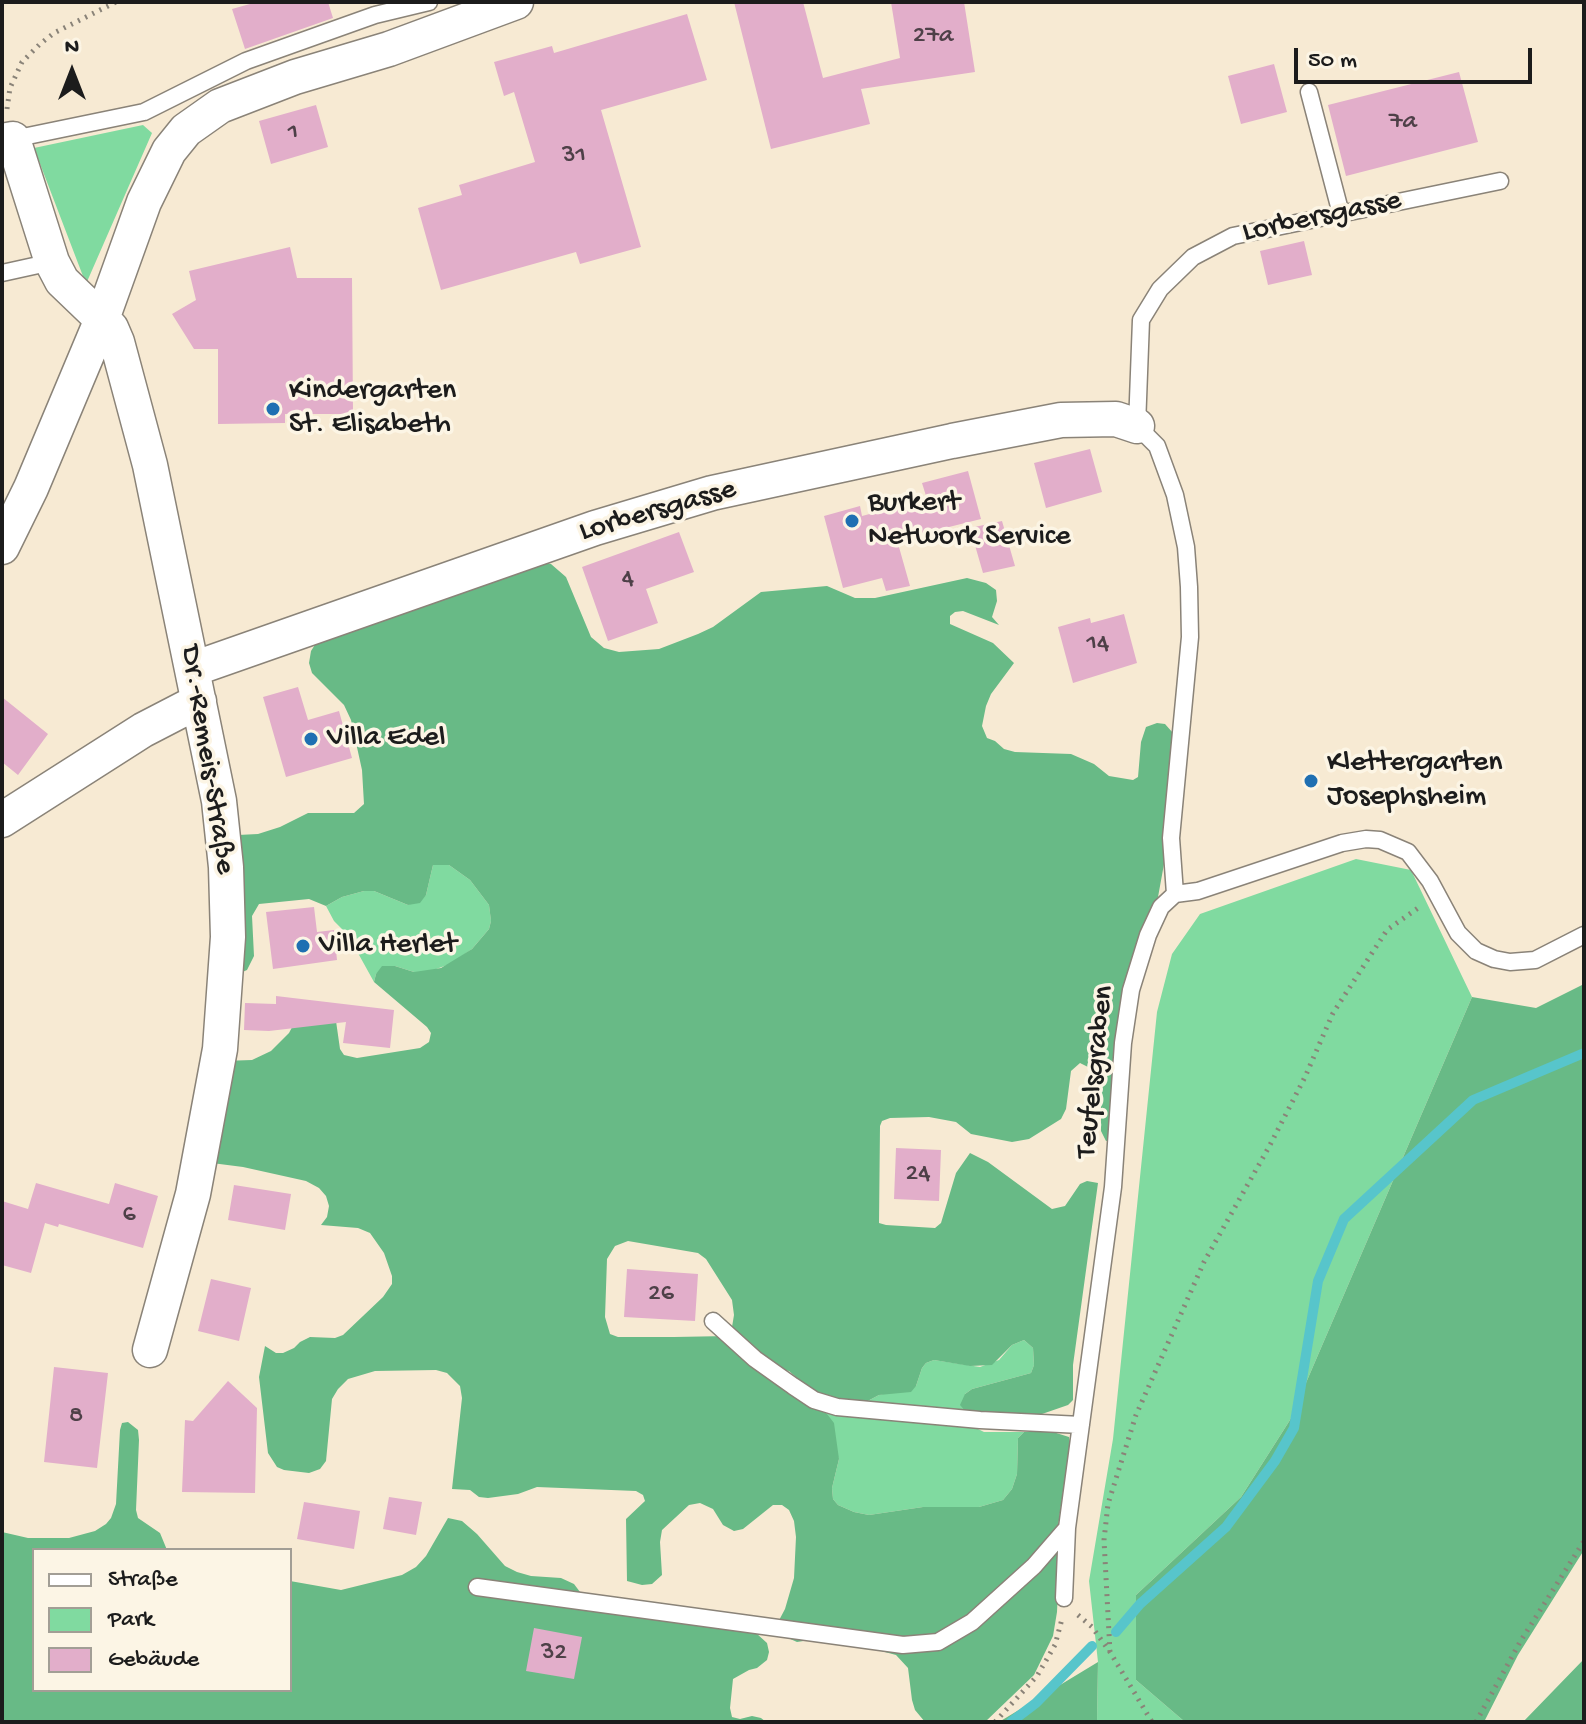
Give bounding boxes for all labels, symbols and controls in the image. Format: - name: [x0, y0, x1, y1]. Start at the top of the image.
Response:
- house number: 27a: [913, 21, 953, 53]
- north arrow: [32, 32, 112, 112]
- scale bar: [1298, 32, 1536, 82]
- text: N: [65, 35, 79, 61]
- text: 50 m: [1308, 47, 1357, 76]
- house number: 7a: [1389, 107, 1417, 139]
- house number: 1: [288, 118, 298, 150]
- house number: 31: [562, 141, 586, 173]
- street label: Lorbersgasse: [1239, 184, 1405, 252]
- place label: Kindergarten St. Elisabeth: [289, 374, 456, 444]
- marker: Kindergarten St. Elisabeth: [264, 400, 282, 418]
- street label: Lorbersgasse: [575, 472, 741, 552]
- place label: Burkert Network Service: [868, 486, 1071, 556]
- marker: Burkert Network Service: [843, 512, 861, 530]
- house number: 4: [622, 564, 634, 596]
- house number: 14: [1087, 629, 1109, 661]
- street label: Dr.-Remeis-Straße: [170, 643, 242, 877]
- place label: Villa Edel: [327, 721, 446, 757]
- marker: Villa Edel: [302, 730, 320, 748]
- place label: Klettergarten Josephsheim: [1327, 746, 1503, 816]
- marker: Klettergarten Josephsheim: [1302, 772, 1320, 790]
- place label: Villa Herlet: [319, 928, 457, 964]
- marker: Villa Herlet: [294, 937, 312, 955]
- street label: Teufelsgraben: [1070, 984, 1124, 1160]
- house number: 24: [905, 1159, 931, 1191]
- house number: 6: [122, 1200, 136, 1232]
- house number: 26: [648, 1279, 674, 1311]
- house number: 8: [69, 1401, 83, 1433]
- legend: [32, 1548, 292, 1692]
- text: Straße: [108, 1566, 178, 1595]
- text: Park: [108, 1606, 154, 1635]
- house number: 32: [541, 1638, 567, 1670]
- text: Gebäude: [108, 1646, 199, 1675]

